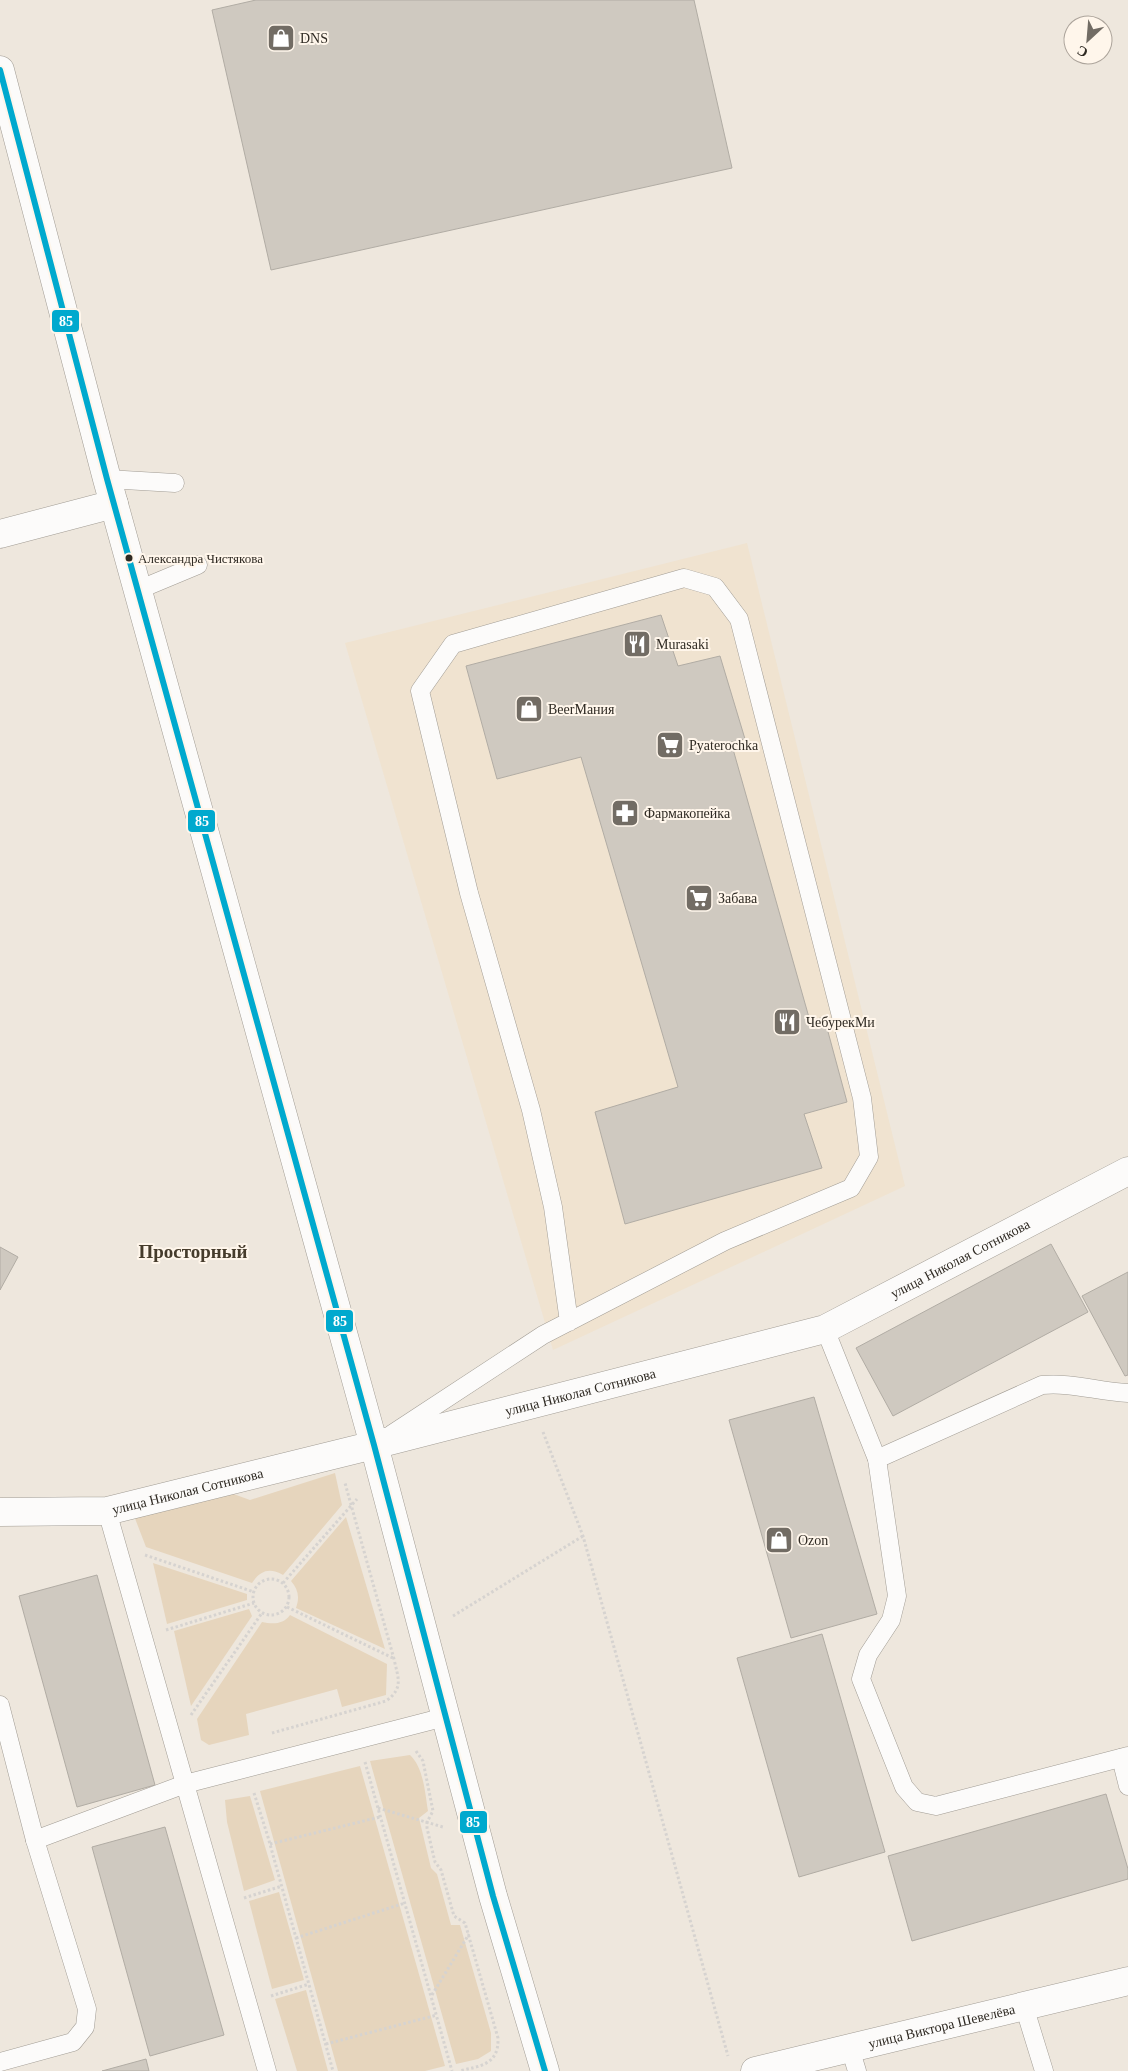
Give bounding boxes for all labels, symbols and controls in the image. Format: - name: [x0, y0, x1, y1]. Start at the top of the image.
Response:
- north arrow: [1063, 15, 1113, 65]
- shop icon: DNS: [266, 23, 296, 53]
- place label: DNS: [300, 31, 328, 46]
- text: С: [1075, 42, 1090, 60]
- line badge: 85: [51, 309, 80, 333]
- text: 85: [59, 314, 73, 329]
- place label: Александра Чистякова: [138, 551, 263, 566]
- marker: Александра Чистякова: [124, 553, 134, 563]
- restaurant icon: Murasaki: [622, 629, 652, 659]
- place label: Murasaki: [656, 637, 709, 652]
- shop icon: BeerМания: [514, 694, 544, 724]
- place label: BeerМания: [548, 702, 615, 717]
- supermarket icon: Pyaterochka: [655, 730, 685, 760]
- place label: Pyaterochka: [689, 738, 759, 753]
- pharmacy icon: Фармакопейка: [610, 798, 640, 828]
- place label: Фармакопейка: [644, 806, 731, 821]
- line badge: 85: [187, 809, 216, 833]
- text: 85: [195, 814, 209, 829]
- supermarket icon: Забава: [684, 883, 714, 913]
- place label: Забава: [718, 891, 758, 906]
- restaurant icon: ЧебурекМи: [772, 1007, 802, 1037]
- place label: ЧебурекМи: [806, 1015, 875, 1030]
- street label: улица Николая Сотникова: [888, 1216, 1033, 1301]
- district label: Просторный: [138, 1241, 248, 1262]
- line badge: 85: [325, 1309, 354, 1333]
- text: 85: [333, 1314, 347, 1329]
- street label: улица Николая Сотникова: [504, 1366, 658, 1419]
- street label: улица Николая Сотникова: [111, 1466, 265, 1517]
- shop icon: Ozon: [764, 1525, 794, 1555]
- place label: Ozon: [798, 1533, 828, 1548]
- line badge: 85: [459, 1810, 488, 1834]
- text: 85: [466, 1815, 480, 1830]
- street label: улица Виктора Шевелёва: [867, 2001, 1017, 2051]

